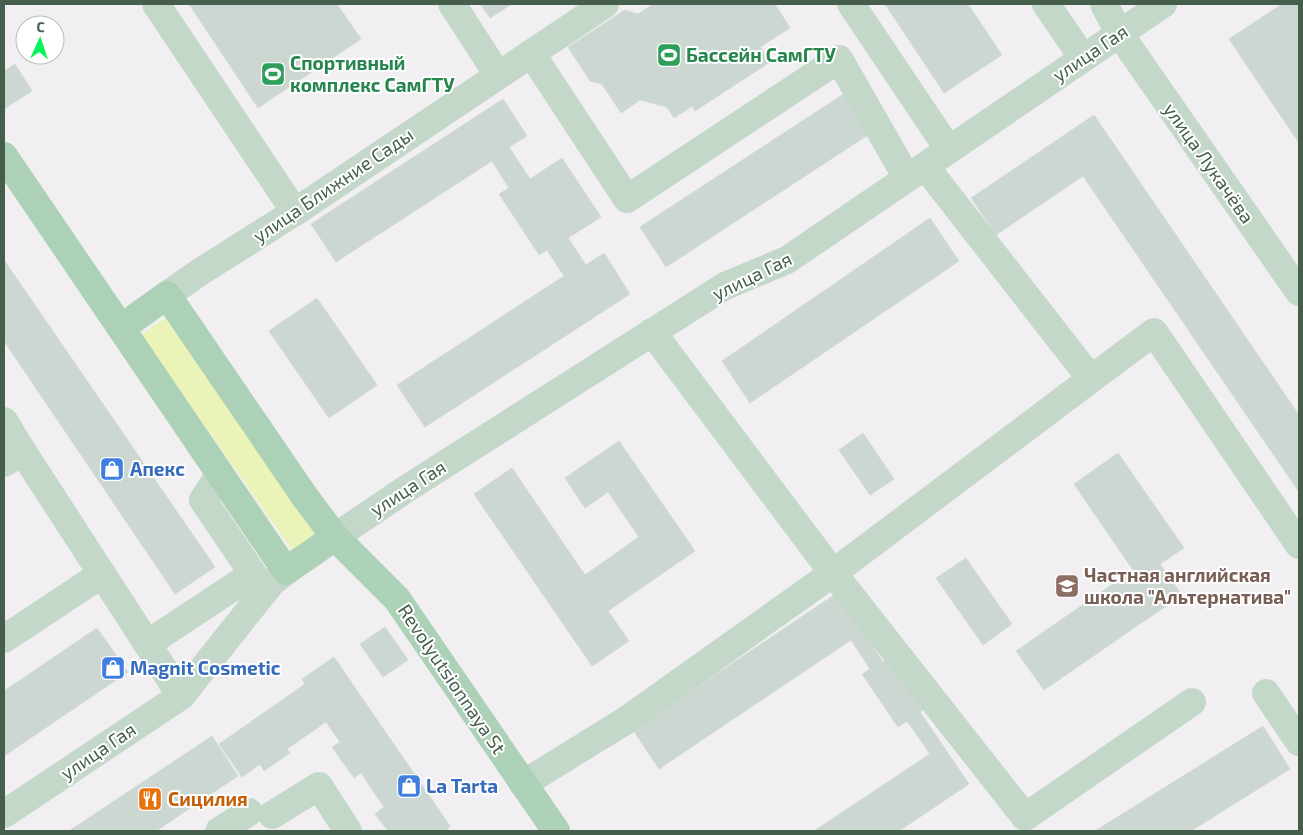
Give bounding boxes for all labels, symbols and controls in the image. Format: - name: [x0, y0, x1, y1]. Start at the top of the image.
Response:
- north arrow: [15, 15, 65, 65]
- text: С: [36, 18, 45, 35]
- street label: улица Гая: [1048, 19, 1132, 87]
- sports icon: Бассейн СамГТУ: [656, 42, 682, 68]
- place label: Бассейн СамГТУ: [686, 43, 836, 66]
- place label: Спортивный комплекс СамГТУ: [290, 51, 455, 96]
- sports icon: Спортивный комплекс СамГТУ: [260, 61, 286, 87]
- street label: улица Лукачёва: [1158, 98, 1260, 228]
- street label: улица Ближние Сады: [248, 122, 418, 248]
- street label: улица Гая: [708, 246, 796, 306]
- street label: улица Гая: [365, 455, 451, 521]
- shop icon: Апекс: [99, 456, 125, 482]
- place label: Апекс: [130, 457, 185, 480]
- place label: Частная английская школа "Альтернатива": [1084, 563, 1291, 608]
- school or university icon: Частная английская школа "Альтернатива": [1054, 573, 1080, 599]
- street label: Revolyutsionnaya St: [394, 599, 511, 758]
- shop icon: Magnit Cosmetic: [100, 655, 126, 681]
- place label: Magnit Cosmetic: [130, 656, 281, 679]
- street label: улица Гая: [56, 717, 140, 785]
- shop icon: La Tarta: [396, 773, 422, 799]
- place label: La Tarta: [426, 774, 498, 797]
- restaurant icon: Сицилия: [137, 786, 163, 812]
- place label: Сицилия: [168, 787, 248, 810]

